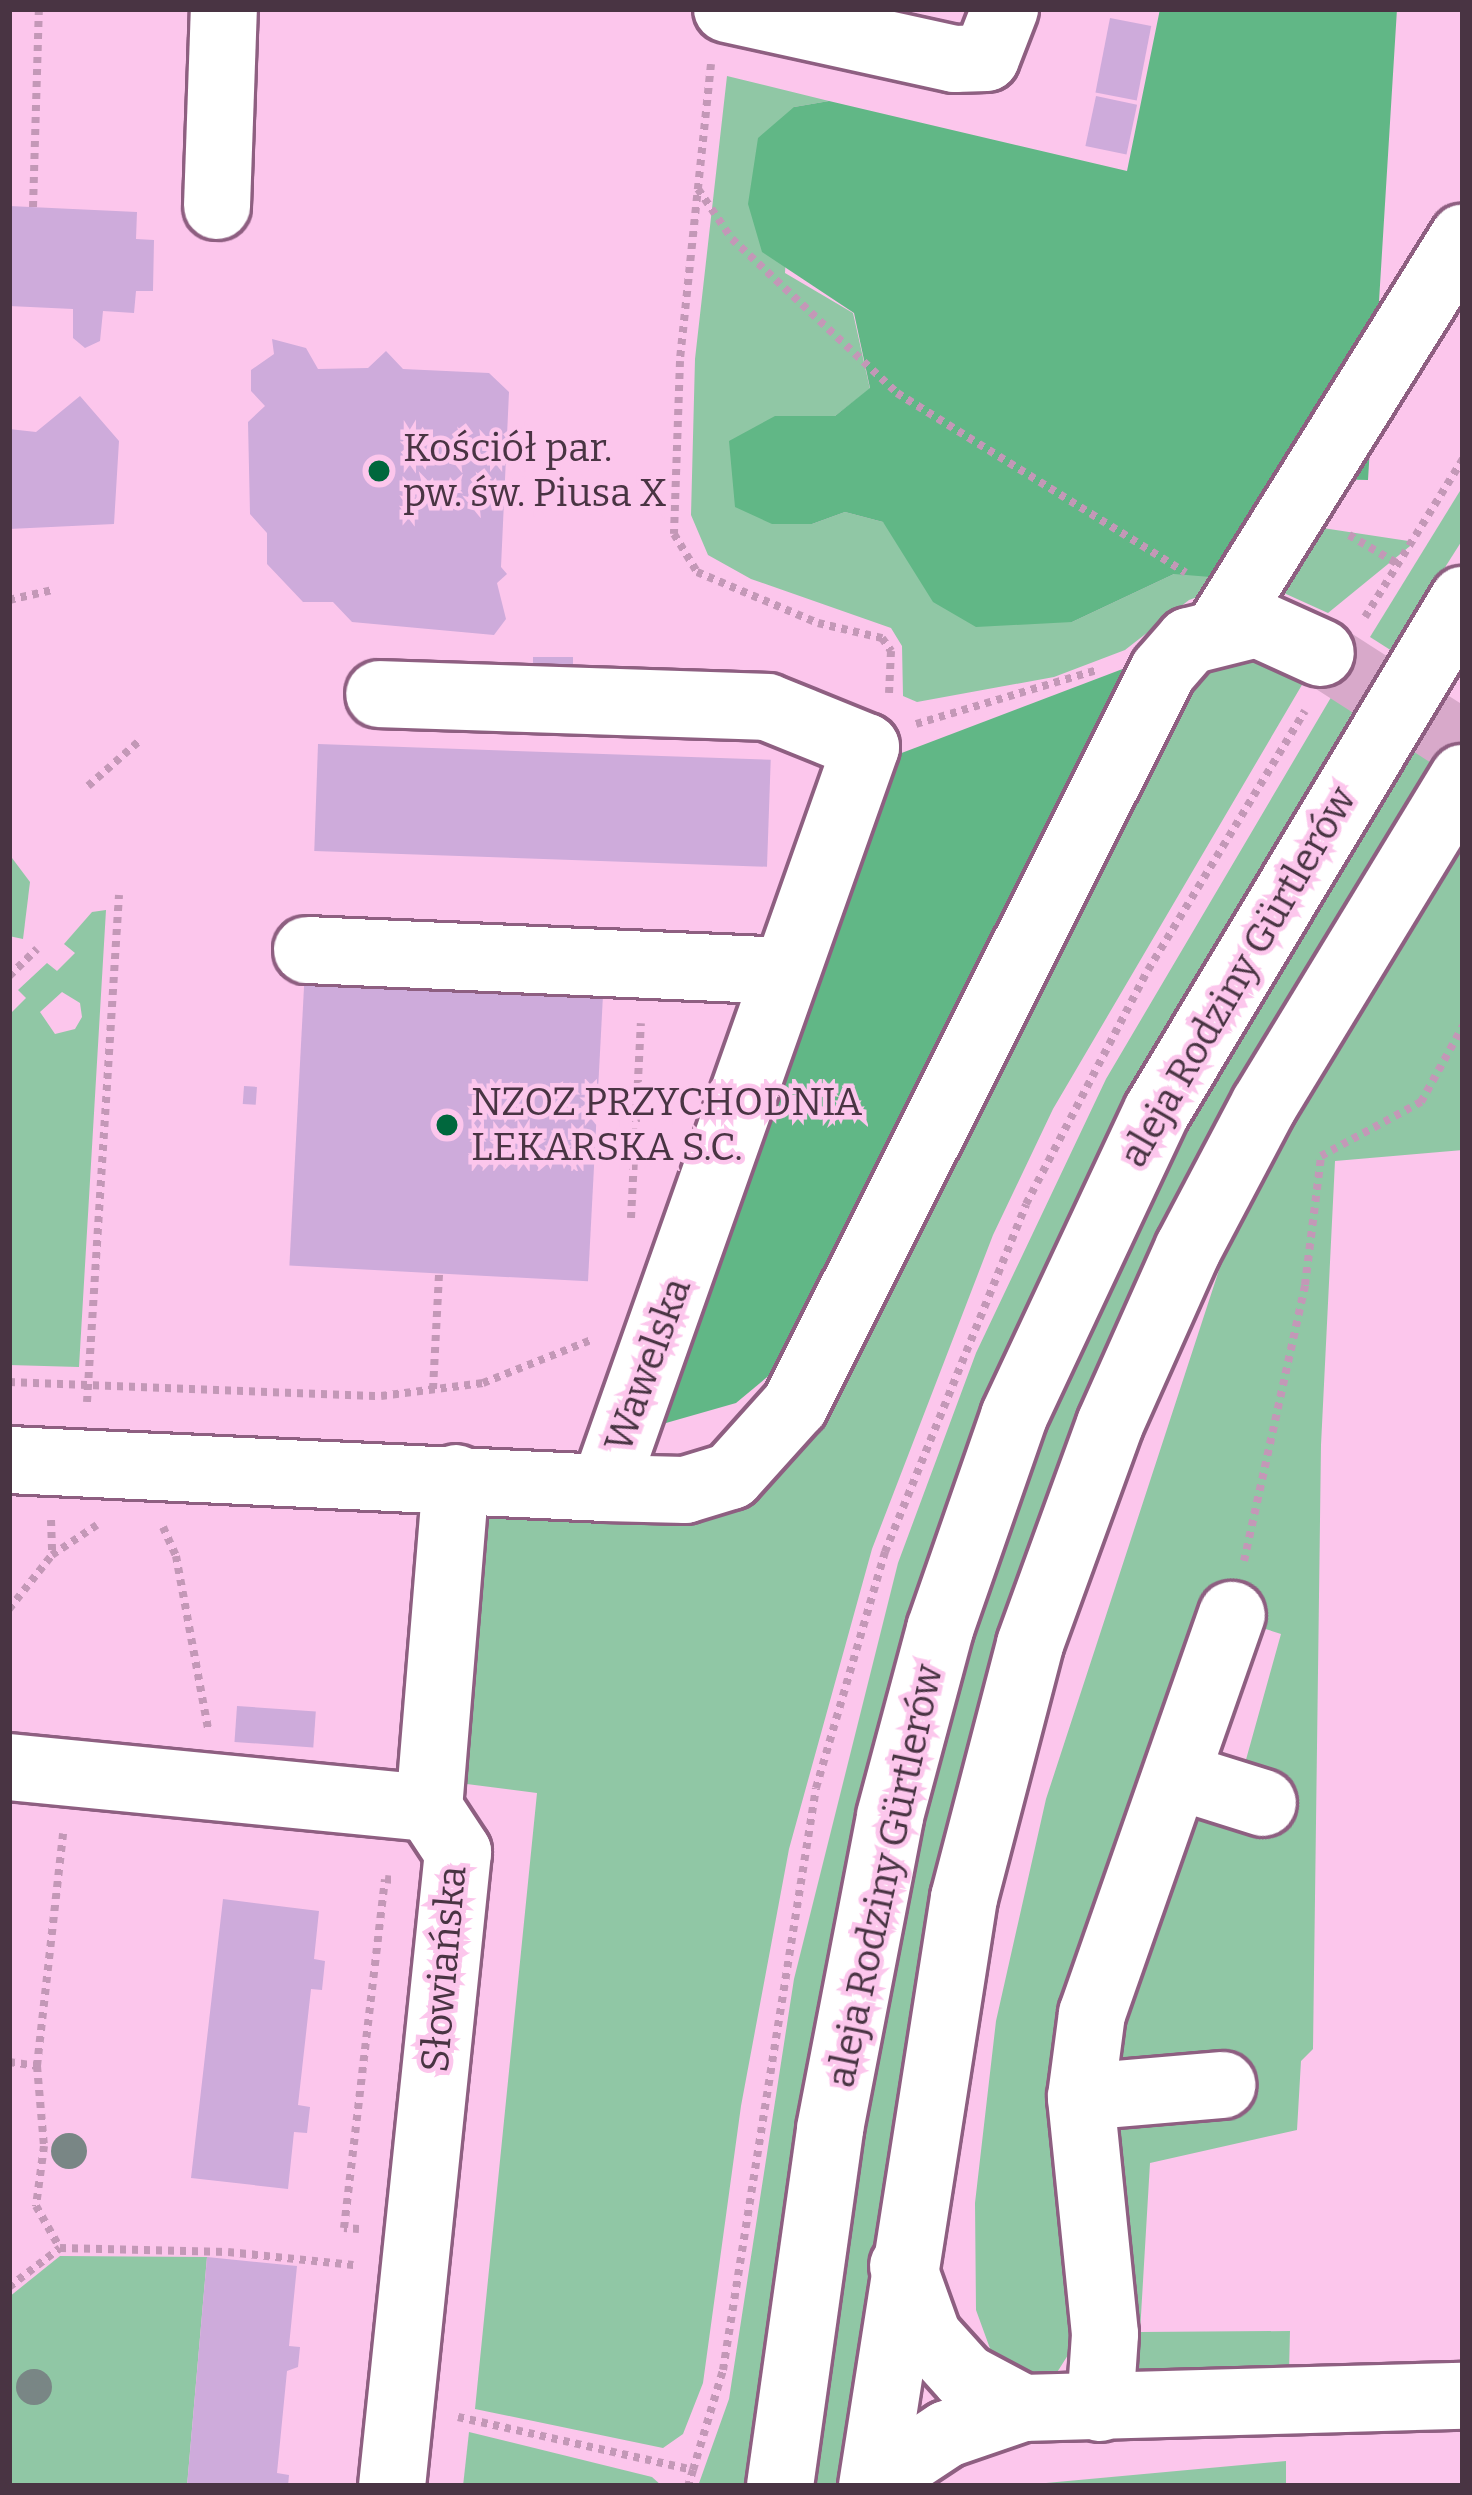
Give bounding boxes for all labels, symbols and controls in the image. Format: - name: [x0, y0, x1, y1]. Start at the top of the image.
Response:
- place label: Kościół par. pw. św. Piusa X: [403, 426, 667, 517]
- marker: Kościół par. pw. św. Piusa X: [366, 458, 392, 484]
- street label: aleja Rodziny Gürtlerów: [1110, 779, 1366, 1175]
- place label: NZOZ PRZYCHODNIA LEKARSKA S.C.: [471, 1080, 862, 1171]
- marker: NZOZ PRZYCHODNIA LEKARSKA S.C.: [434, 1112, 460, 1138]
- street label: Wawelska: [595, 1272, 701, 1458]
- street label: aleja Rodziny Gürtlerów: [817, 1660, 953, 2092]
- street label: Słowiańska: [412, 1864, 476, 2074]

